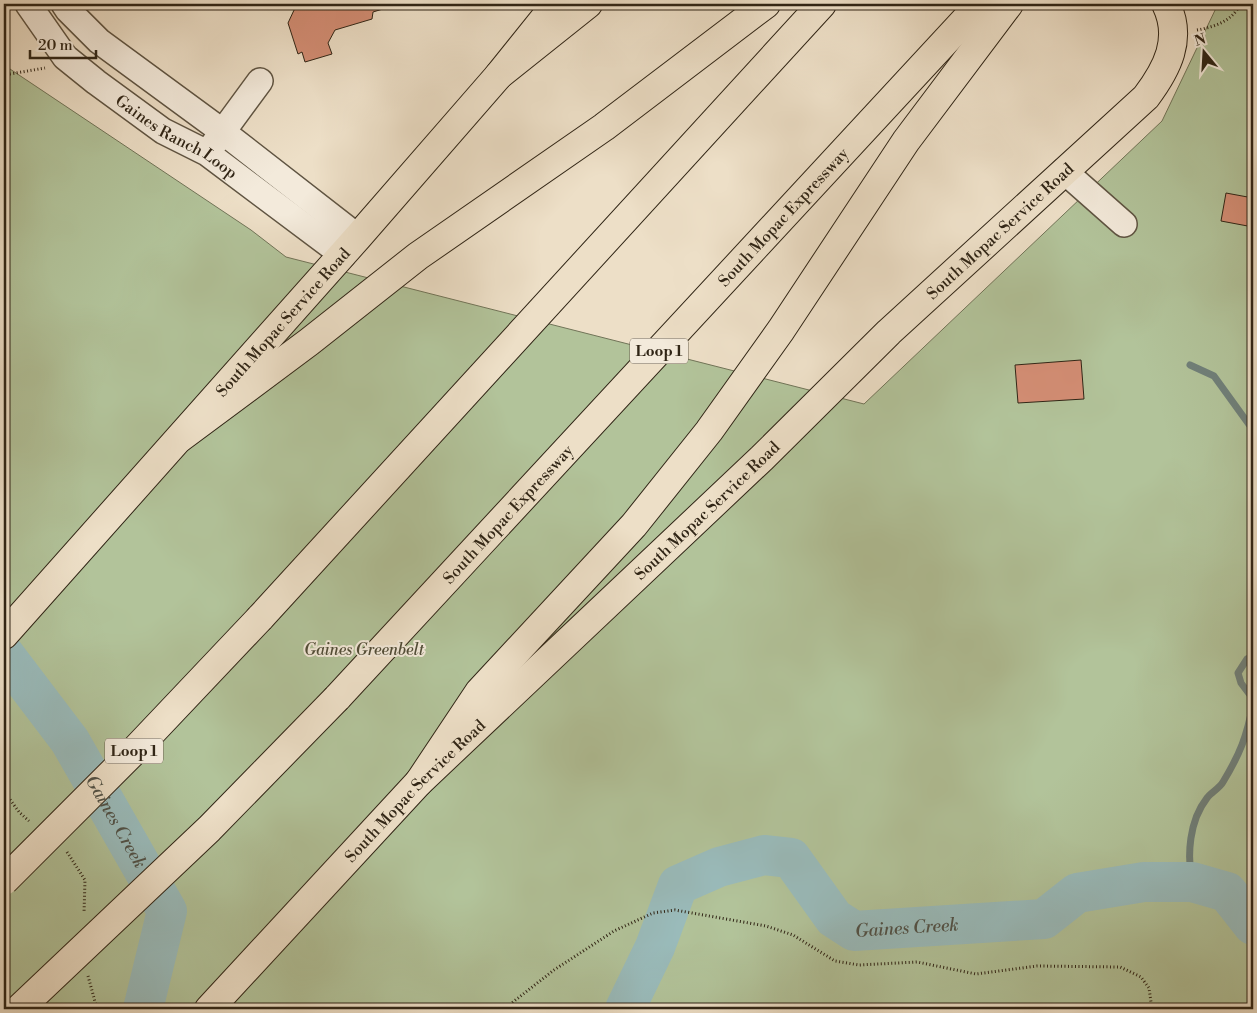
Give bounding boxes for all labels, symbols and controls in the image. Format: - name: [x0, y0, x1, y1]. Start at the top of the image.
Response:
- scale bar: [30, 28, 96, 60]
- north arrow: [1180, 28, 1230, 78]
- text: N: [1192, 30, 1208, 51]
- text: 20 m: [38, 36, 73, 55]
- street label: Gaines Ranch Loop: [111, 91, 241, 183]
- street label: South Mopac Expressway: [714, 144, 853, 291]
- street label: South Mopac Service Road: [923, 159, 1078, 304]
- street label: South Mopac Service Road: [212, 244, 355, 401]
- road number: Loop 1: [630, 338, 688, 364]
- street label: South Mopac Service Road: [630, 437, 784, 584]
- street label: South Mopac Expressway: [439, 441, 578, 588]
- park label: Gaines Greenbelt: [304, 640, 425, 660]
- street label: South Mopac Service Road: [341, 716, 490, 867]
- road number: Loop 1: [105, 738, 163, 764]
- water label: Gaines Creek: [80, 771, 151, 873]
- water label: Gaines Creek: [854, 913, 959, 943]

